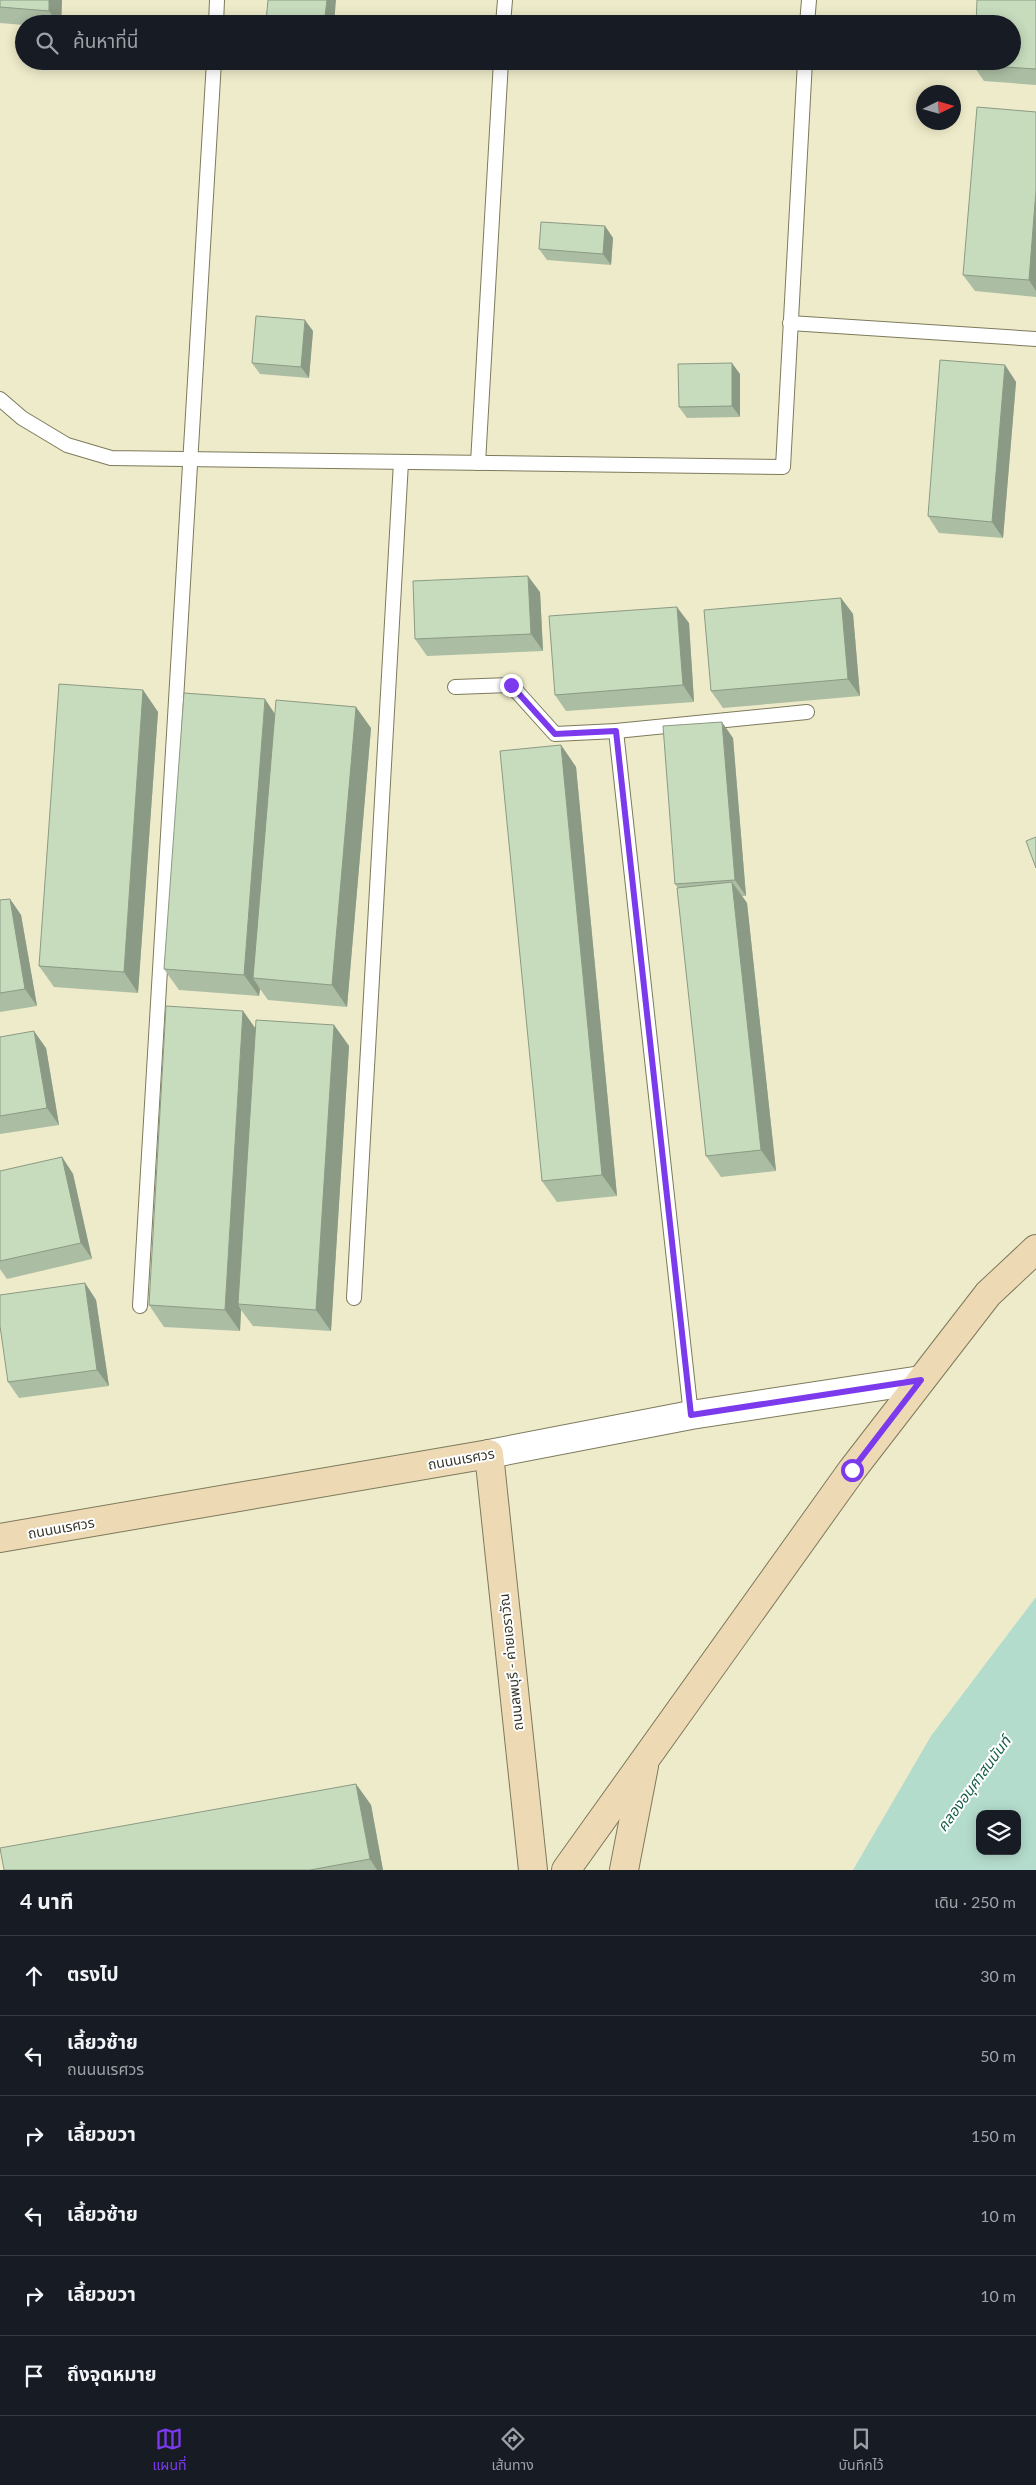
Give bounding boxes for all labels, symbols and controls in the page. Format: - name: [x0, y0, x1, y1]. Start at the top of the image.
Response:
- search box: [15, 15, 1021, 70]
- icon: search: [33, 29, 61, 57]
- text: ค้นหาที่นี่: [73, 29, 138, 52]
- north arrow: [916, 85, 961, 130]
- route end: [500, 674, 523, 697]
- street label: ถนนนเรศวร: [426, 1444, 496, 1473]
- route start: [841, 1459, 864, 1482]
- street label: ถนนนเรศวร: [26, 1513, 96, 1542]
- street label: ถนนลพบุรี - ค่ายเอราวัณ: [495, 1593, 527, 1731]
- water label: คลองอนุศาสนนันท์: [933, 1730, 1016, 1835]
- map controls: [976, 1810, 1021, 1855]
- button: layers: [976, 1810, 1021, 1855]
- text: 4 นาที: [20, 1888, 74, 1913]
- text: เดิน · 250 m: [934, 1892, 1016, 1911]
- icon: ahead: [20, 1962, 48, 1990]
- text: ตรงไป: [67, 1962, 119, 1985]
- text: 30 m: [980, 1966, 1016, 1985]
- text: เลี้ยวซ้าย: [67, 2030, 138, 2053]
- icon: left: [20, 2042, 48, 2070]
- text: 50 m: [980, 2046, 1016, 2065]
- text: ถนนนเรศวร: [67, 2059, 144, 2078]
- icon: right: [20, 2122, 48, 2150]
- text: เลี้ยวขวา: [67, 2122, 136, 2145]
- text: 150 m: [971, 2126, 1016, 2145]
- icon: left: [20, 2202, 48, 2230]
- text: เลี้ยวซ้าย: [67, 2202, 138, 2225]
- text: 10 m: [980, 2206, 1016, 2225]
- icon: right: [20, 2282, 48, 2310]
- text: เลี้ยวขวา: [67, 2282, 136, 2305]
- text: 10 m: [980, 2286, 1016, 2305]
- icon: arrive: [20, 2362, 48, 2390]
- text: ถึงจุดหมาย: [67, 2362, 157, 2385]
- tab: แผนที่: [152, 2425, 187, 2476]
- tab: เส้นทาง: [491, 2425, 534, 2476]
- tab: บันทึกไว้: [839, 2425, 884, 2476]

